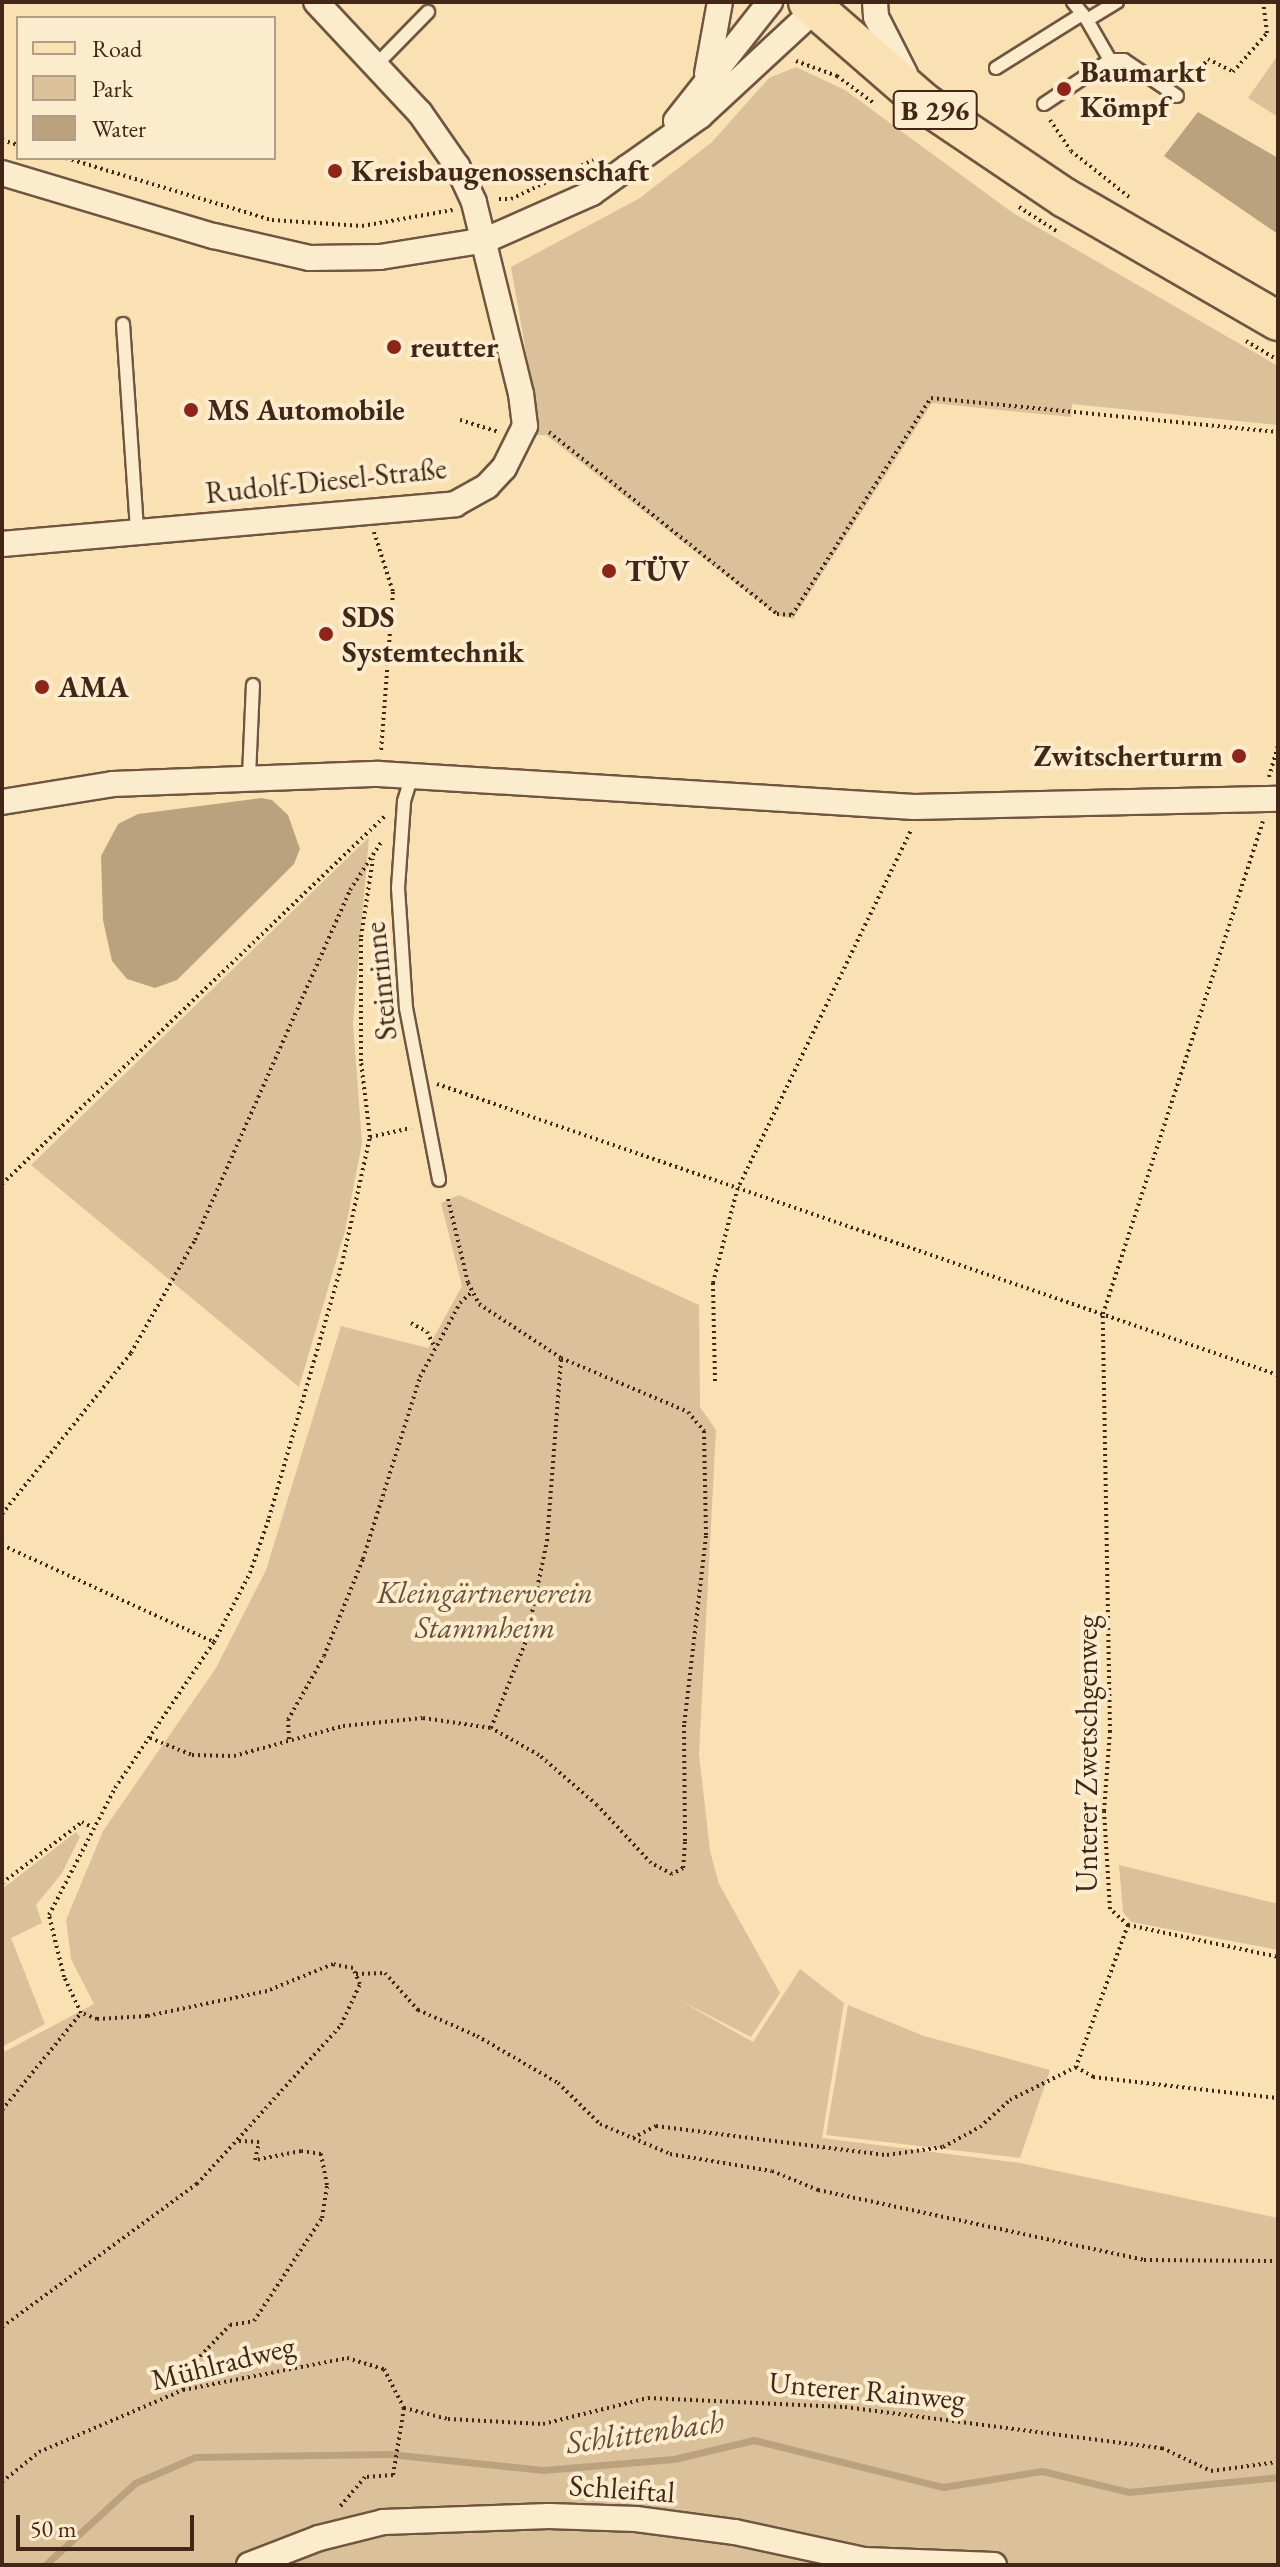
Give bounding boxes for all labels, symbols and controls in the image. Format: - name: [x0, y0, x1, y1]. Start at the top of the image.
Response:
- legend: [16, 16, 276, 160]
- text: Road: [92, 33, 142, 64]
- place label: Baumarkt Kömpf: [1080, 54, 1206, 124]
- text: Park: [92, 73, 133, 104]
- marker: Baumarkt Kömpf: [1055, 80, 1073, 98]
- road number: B 296: [891, 86, 979, 134]
- text: Water: [92, 113, 146, 144]
- place label: Kreisbaugenossenschaft: [351, 153, 649, 189]
- marker: Kreisbaugenossenschaft: [326, 162, 344, 180]
- place label: reutter: [410, 329, 499, 365]
- marker: reutter: [385, 338, 403, 356]
- place label: MS Automobile: [207, 392, 405, 428]
- marker: MS Automobile: [182, 401, 200, 419]
- street label: Rudolf-Diesel-Straße: [204, 450, 448, 512]
- place label: TÜV: [625, 553, 689, 589]
- marker: TÜV: [600, 562, 618, 580]
- place label: SDS Systemtechnik: [342, 599, 524, 670]
- marker: SDS Systemtechnik: [317, 625, 335, 643]
- place label: AMA: [58, 669, 129, 705]
- marker: AMA: [33, 678, 51, 696]
- place label: Zwitscherturm: [1033, 738, 1223, 774]
- marker: Zwitscherturm: [1230, 747, 1248, 765]
- street label: Steinrinne: [357, 920, 405, 1042]
- park label: Kleingärtnerverein Stammheim: [377, 1575, 593, 1646]
- street label: Unterer Zwetschgenweg: [1069, 1615, 1105, 1893]
- street label: Mühlradweg: [147, 2328, 299, 2398]
- street label: Unterer Rainweg: [767, 2364, 967, 2418]
- water label: Schlittenbach: [564, 2402, 726, 2462]
- street label: Schleiftal: [568, 2467, 676, 2511]
- scale bar: [20, 2499, 198, 2549]
- text: 50 m: [30, 2513, 77, 2544]

